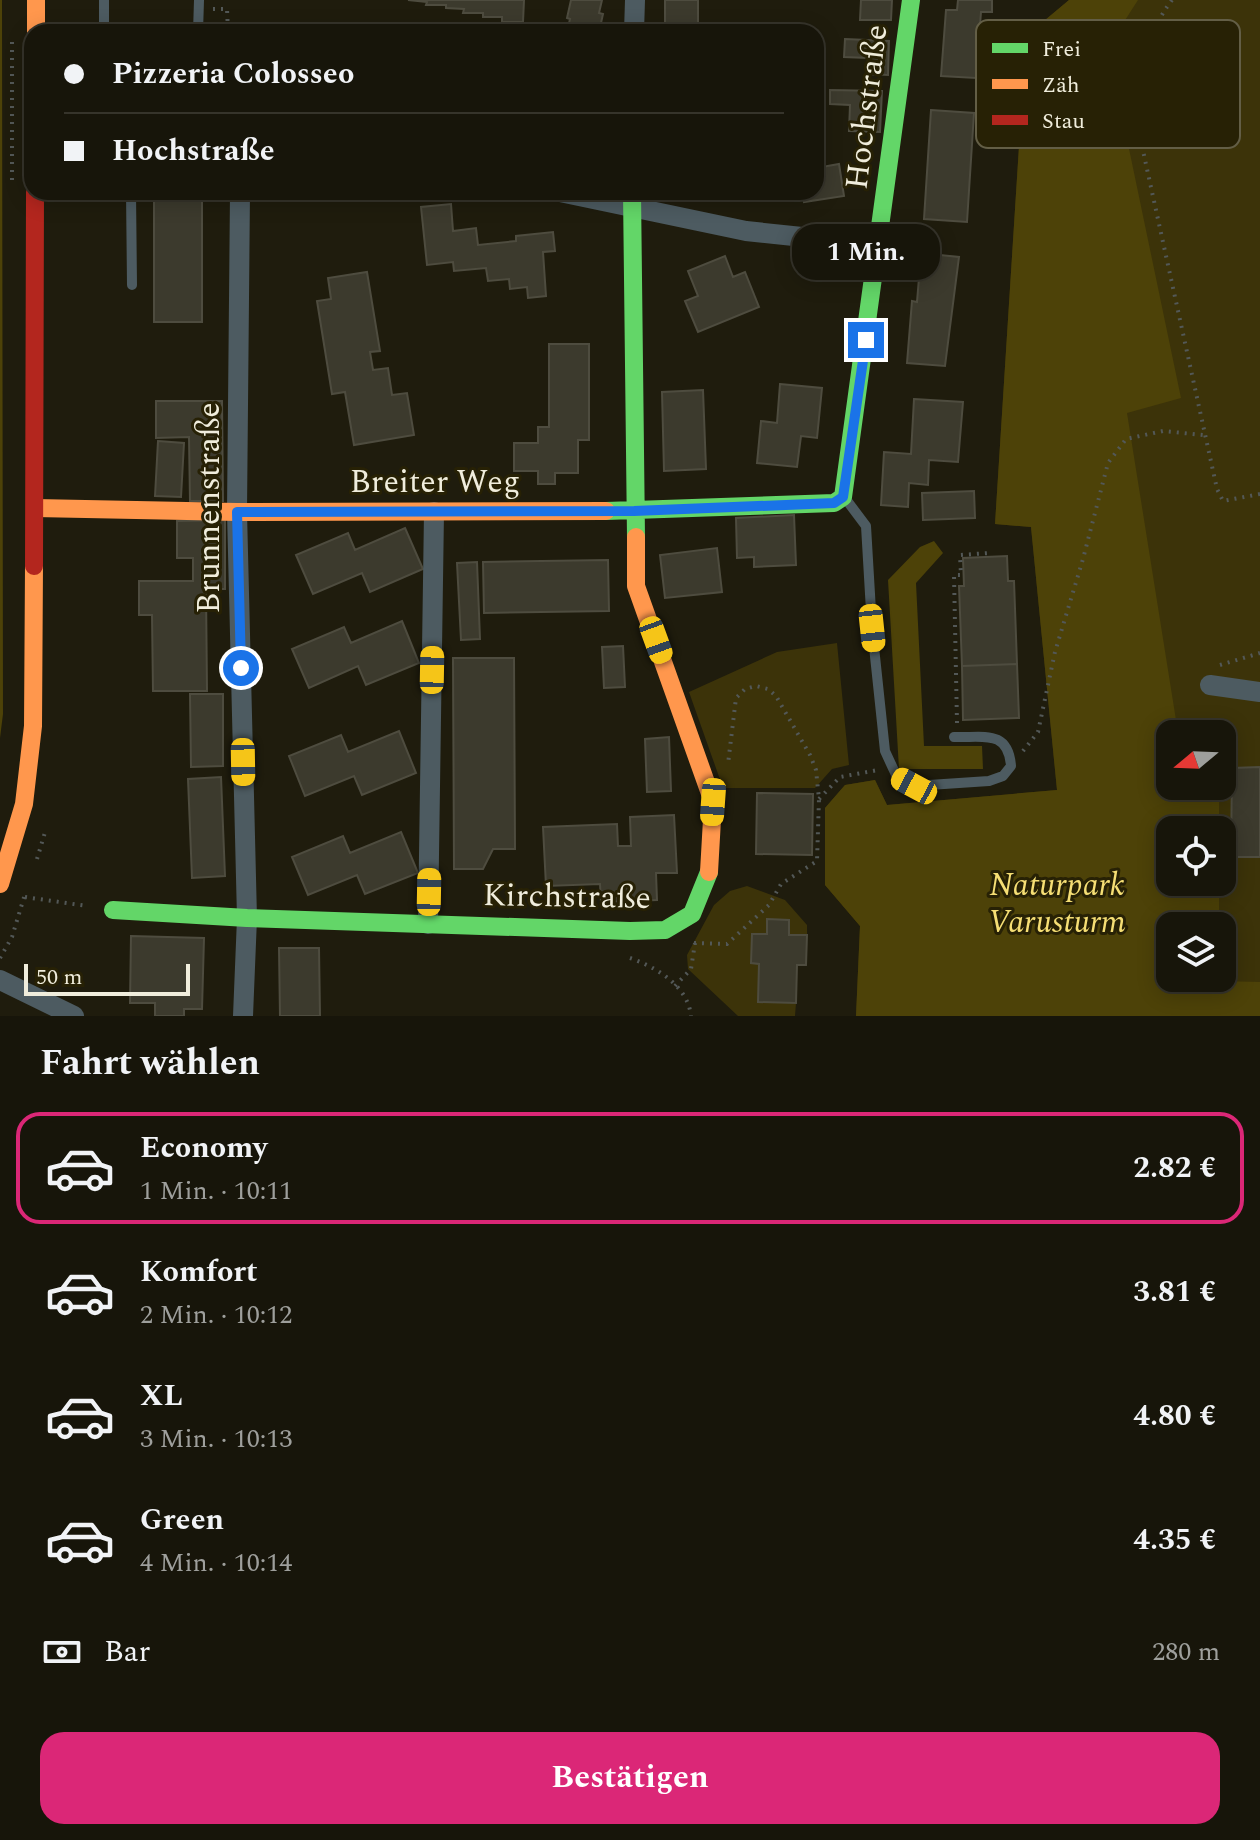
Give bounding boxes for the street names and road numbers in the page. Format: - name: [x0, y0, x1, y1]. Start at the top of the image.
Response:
- street label: Hochstraße: [833, 22, 901, 192]
- street label: Brunnenstraße: [185, 402, 234, 614]
- street label: Breiter Weg: [350, 458, 520, 507]
- street label: Kirchstraße: [483, 871, 651, 923]

